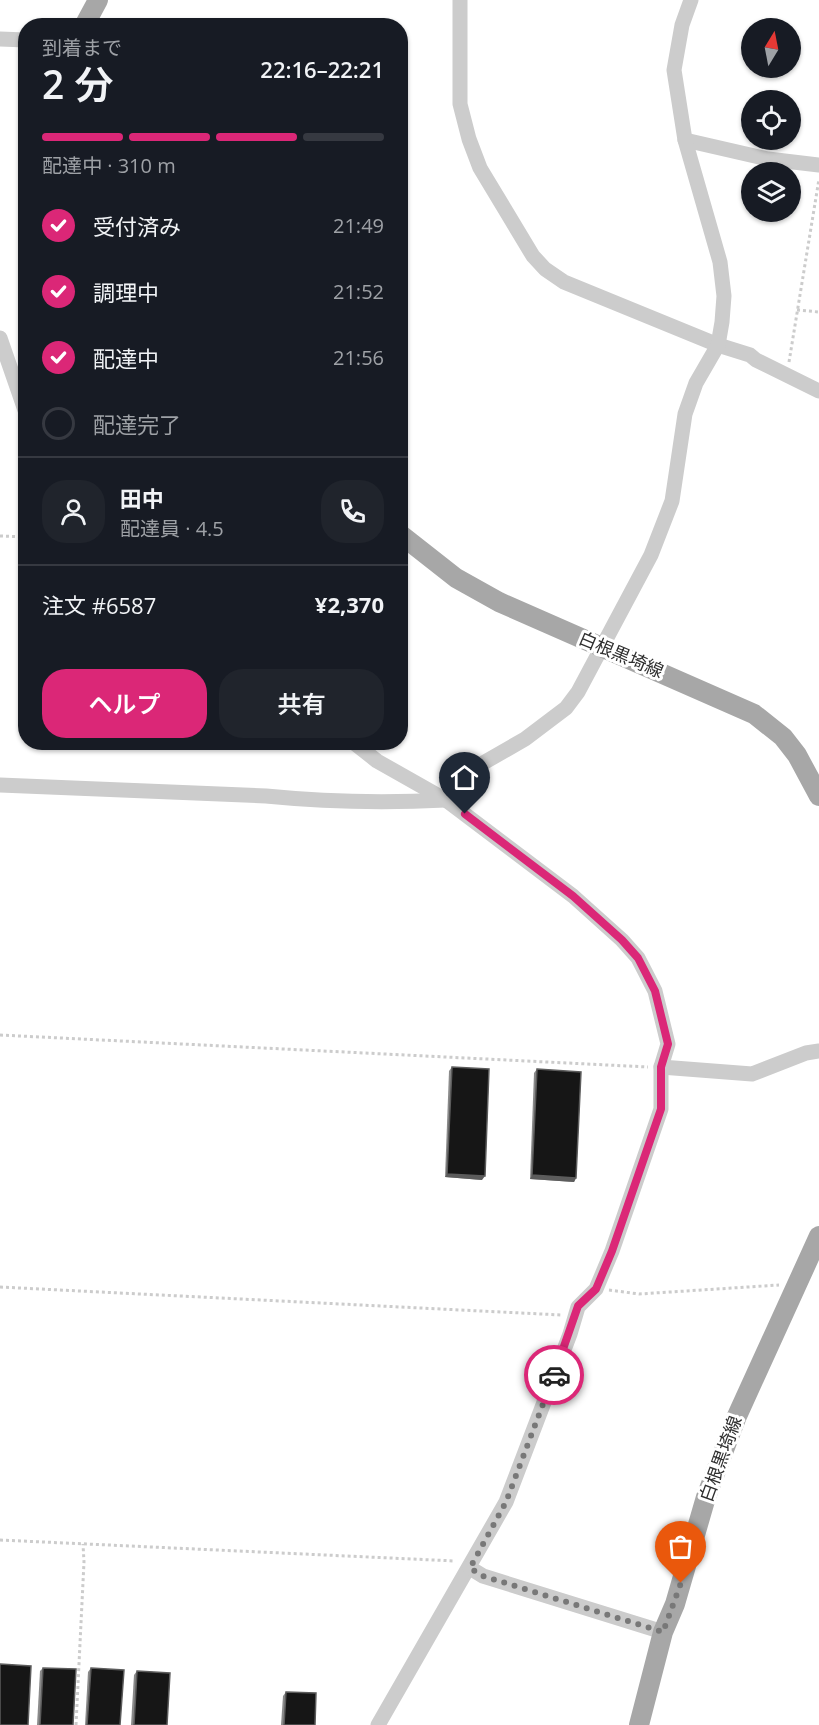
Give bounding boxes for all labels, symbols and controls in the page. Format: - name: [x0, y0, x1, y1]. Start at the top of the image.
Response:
- north arrow: [741, 18, 801, 78]
- map controls: [741, 18, 801, 222]
- text: 到着まで: [42, 34, 122, 61]
- text: 22:16–22:21: [260, 54, 384, 84]
- text: 2 分: [42, 57, 113, 110]
- button: locate: [741, 90, 801, 150]
- text: 配達中 · 310 m: [42, 152, 176, 179]
- button: layers: [741, 162, 801, 222]
- icon: check: [42, 209, 75, 242]
- text: 受付済み: [93, 211, 181, 241]
- text: 21:49: [333, 212, 384, 239]
- icon: check: [42, 275, 75, 308]
- text: 調理中: [93, 277, 159, 307]
- text: 21:52: [333, 278, 384, 305]
- icon: check: [42, 341, 75, 374]
- text: 配達中: [93, 343, 159, 373]
- text: 21:56: [333, 344, 384, 371]
- text: 配達完了: [93, 409, 181, 439]
- button: person: [42, 480, 105, 543]
- button: phone: [321, 480, 384, 543]
- text: 田中: [120, 483, 164, 513]
- text: 配達員 · 4.5: [120, 515, 224, 542]
- text: ¥2,370: [315, 589, 384, 619]
- text: 注文 #6587: [42, 590, 156, 620]
- street label: 白根黒埼線: [575, 625, 668, 683]
- button: ヘルプ: [42, 669, 207, 738]
- button: 共有: [219, 669, 384, 738]
- pin: [439, 752, 490, 814]
- icon: home: [448, 761, 481, 794]
- courier: [524, 1345, 584, 1405]
- icon: car: [538, 1359, 571, 1392]
- street label: 白根黒埼線: [693, 1412, 747, 1505]
- pin: [655, 1521, 706, 1583]
- icon: bag: [664, 1530, 697, 1563]

